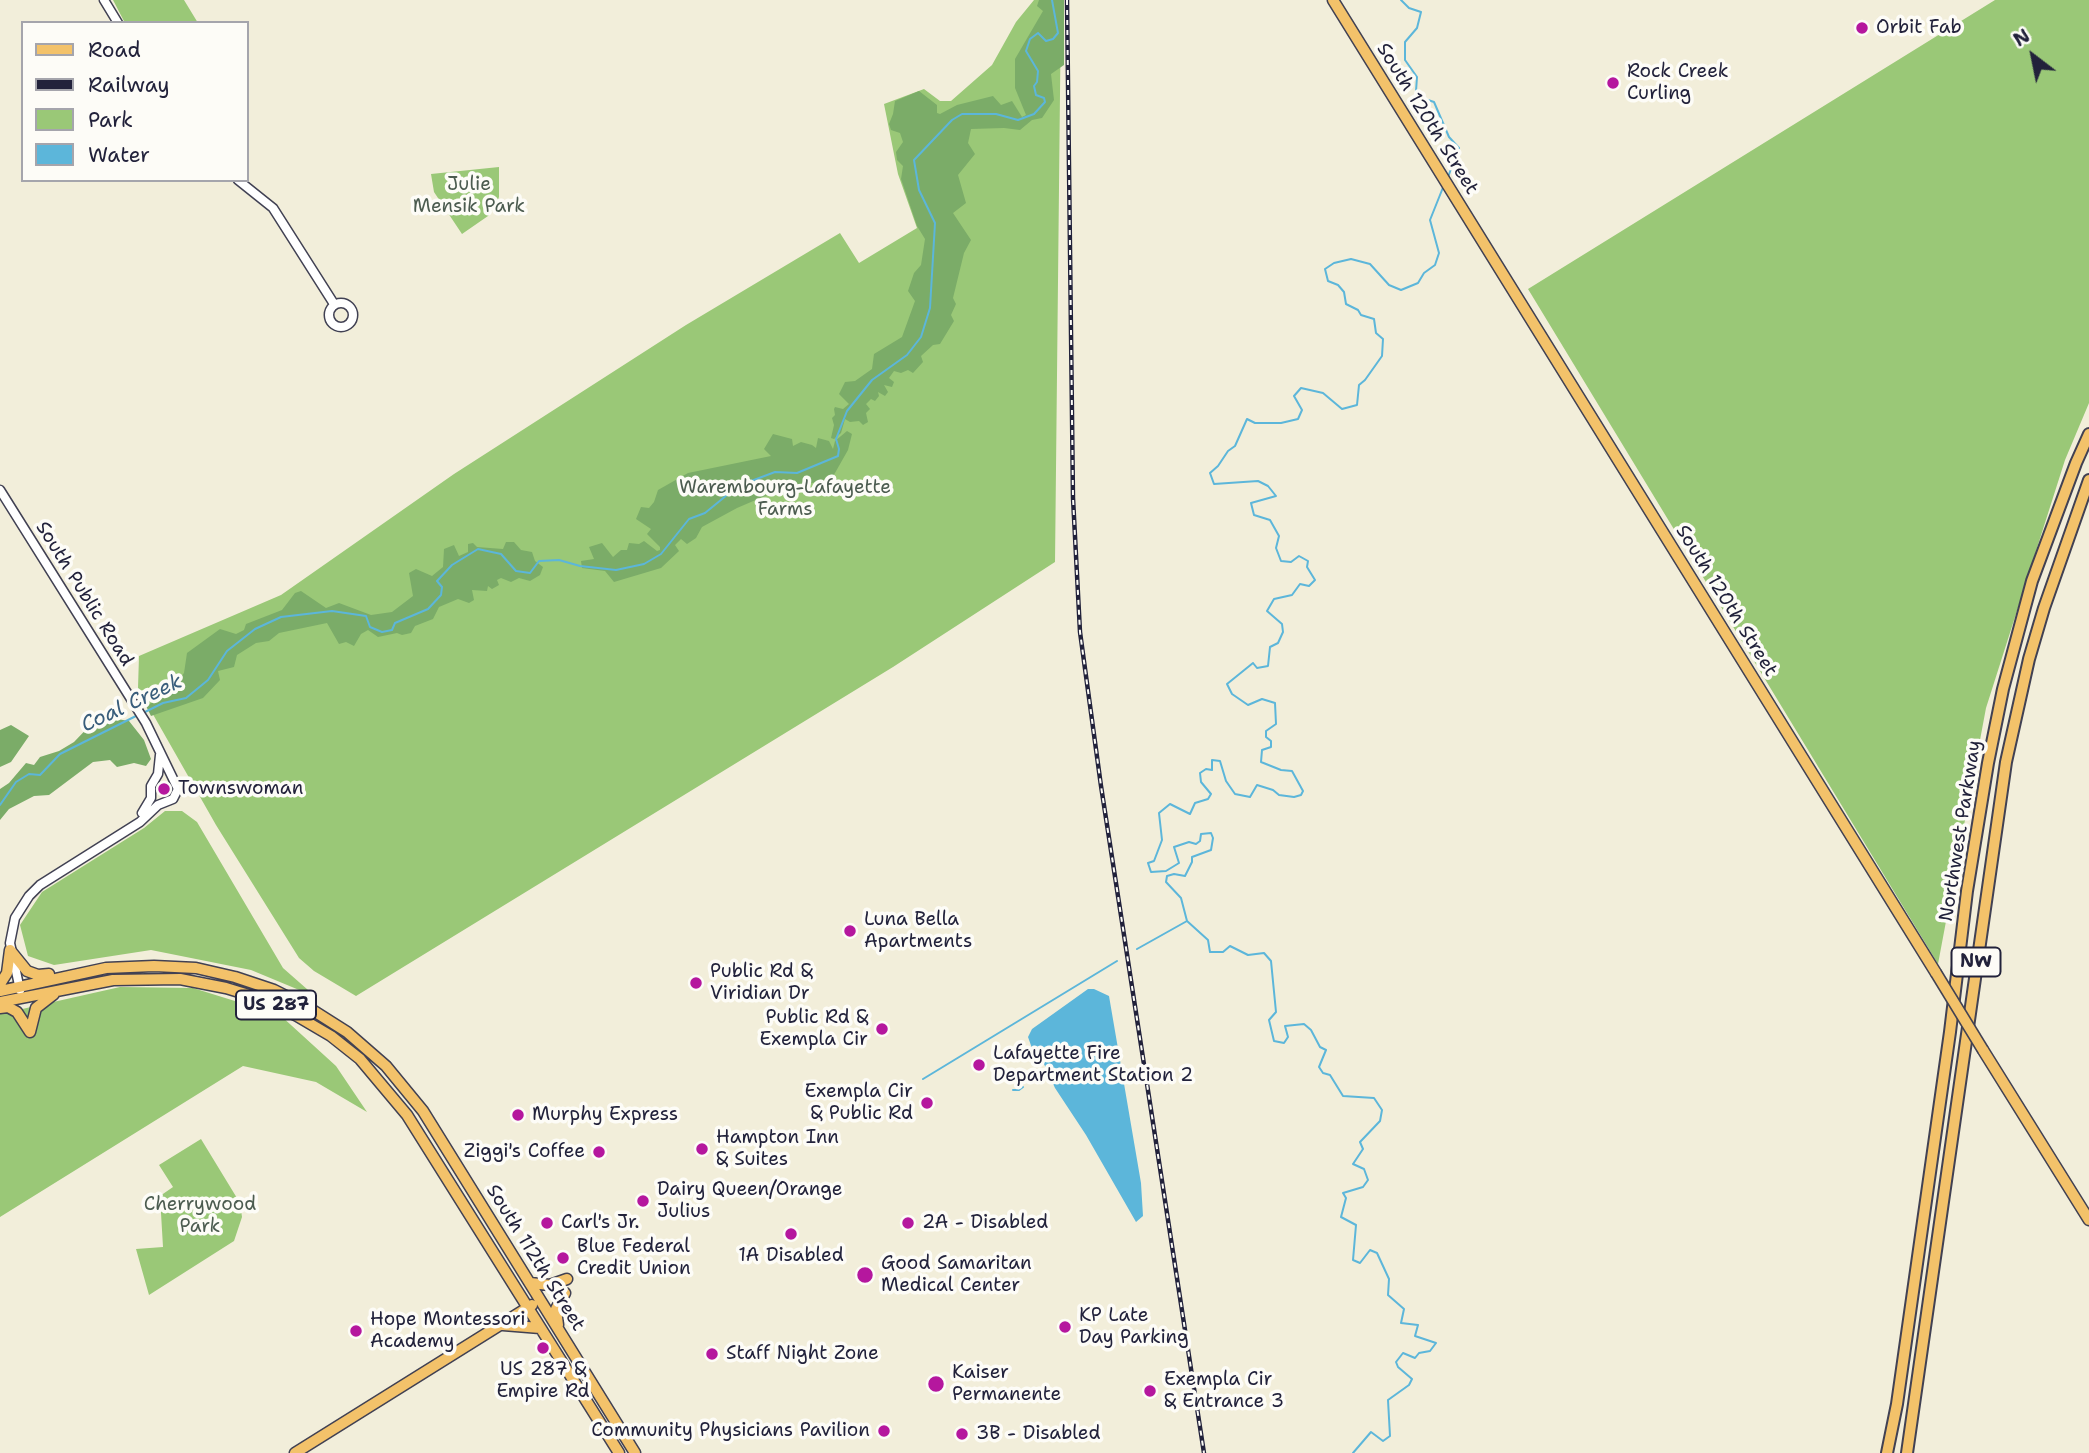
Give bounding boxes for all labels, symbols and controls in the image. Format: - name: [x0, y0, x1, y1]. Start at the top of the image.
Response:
- place label: Orbit Fab: [1876, 17, 1962, 39]
- marker: Orbit Fab: [1854, 20, 1870, 36]
- legend: [21, 21, 248, 182]
- north arrow: [1998, 21, 2068, 91]
- text: N: [2009, 23, 2035, 52]
- text: Road: [88, 36, 141, 64]
- street label: South 120th Street: [1371, 39, 1483, 199]
- place label: Rock Creek Curling: [1627, 61, 1729, 105]
- text: Railway: [88, 71, 170, 99]
- marker: Rock Creek Curling: [1605, 75, 1621, 91]
- text: Park: [88, 106, 133, 134]
- text: Water: [88, 141, 150, 169]
- park label: Julie Mensik Park: [413, 174, 525, 218]
- park label: Warembourg-Lafayette Farms: [679, 477, 891, 521]
- street label: South Public Road: [30, 517, 138, 671]
- street label: South 120th Street: [1670, 521, 1782, 681]
- water label: Coal Creek: [77, 670, 187, 738]
- street label: Northwest Parkway: [1935, 739, 1987, 923]
- place label: Townswoman: [178, 778, 303, 800]
- marker: Townswoman: [156, 781, 172, 797]
- place label: Luna Bella Apartments: [864, 909, 972, 953]
- marker: Luna Bella Apartments: [842, 923, 858, 939]
- road number: NW: [1952, 947, 2000, 976]
- place label: Public Rd & Viridian Dr: [710, 961, 812, 1005]
- marker: Public Rd & Viridian Dr: [688, 975, 704, 991]
- road number: US 287: [236, 990, 316, 1020]
- place label: Public Rd & Exempla Cir: [760, 1007, 868, 1051]
- marker: Public Rd & Exempla Cir: [874, 1021, 890, 1037]
- place label: Lafayette Fire Department Station 2: [993, 1043, 1193, 1087]
- marker: Lafayette Fire Department Station 2: [971, 1057, 987, 1073]
- place label: Exempla Cir & Public Rd: [805, 1081, 913, 1125]
- marker: Exempla Cir & Public Rd: [919, 1095, 935, 1111]
- place label: Murphy Express: [532, 1104, 678, 1126]
- marker: Murphy Express: [510, 1107, 526, 1123]
- place label: Hampton Inn & Suites: [716, 1127, 839, 1171]
- place label: Ziggi's Coffee: [464, 1141, 585, 1163]
- marker: Hampton Inn & Suites: [694, 1141, 710, 1157]
- marker: Ziggi's Coffee: [591, 1144, 607, 1160]
- place label: Dairy Queen/Orange Julius: [657, 1179, 843, 1223]
- street label: South 112th Street: [481, 1181, 589, 1335]
- marker: Dairy Queen/Orange Julius: [635, 1193, 651, 1209]
- park label: Cherrywood Park: [144, 1194, 256, 1238]
- place label: Carl's Jr.: [561, 1212, 639, 1234]
- place label: 2A - Disabled: [922, 1212, 1048, 1234]
- marker: Carl's Jr.: [539, 1215, 555, 1231]
- marker: 2A - Disabled: [900, 1215, 916, 1231]
- marker: 1A Disabled: [783, 1226, 799, 1242]
- place label: Blue Federal Credit Union: [577, 1236, 691, 1280]
- place label: 1A Disabled: [738, 1245, 844, 1267]
- marker: Blue Federal Credit Union: [555, 1250, 571, 1266]
- place label: Good Samaritan Medical Center: [881, 1253, 1032, 1297]
- marker: Good Samaritan Medical Center: [855, 1265, 875, 1285]
- place label: KP Late Day Parking: [1079, 1305, 1189, 1349]
- place label: Hope Montessori Academy: [370, 1309, 526, 1353]
- marker: KP Late Day Parking: [1057, 1319, 1073, 1335]
- marker: Hope Montessori Academy: [348, 1323, 364, 1339]
- marker: US 287 & Empire Rd: [535, 1340, 551, 1356]
- place label: Staff Night Zone: [726, 1343, 879, 1365]
- marker: Staff Night Zone: [704, 1346, 720, 1362]
- place label: US 287 & Empire Rd: [496, 1359, 590, 1403]
- place label: Kaiser Permanente: [952, 1362, 1061, 1406]
- place label: Exempla Cir & Entrance 3: [1164, 1369, 1284, 1413]
- marker: Kaiser Permanente: [926, 1374, 946, 1394]
- marker: Exempla Cir & Entrance 3: [1142, 1383, 1158, 1399]
- place label: Community Physicians Pavilion: [591, 1420, 870, 1442]
- marker: Community Physicians Pavilion: [876, 1423, 892, 1439]
- place label: 3B - Disabled: [976, 1423, 1100, 1445]
- marker: 3B - Disabled: [954, 1426, 970, 1442]

